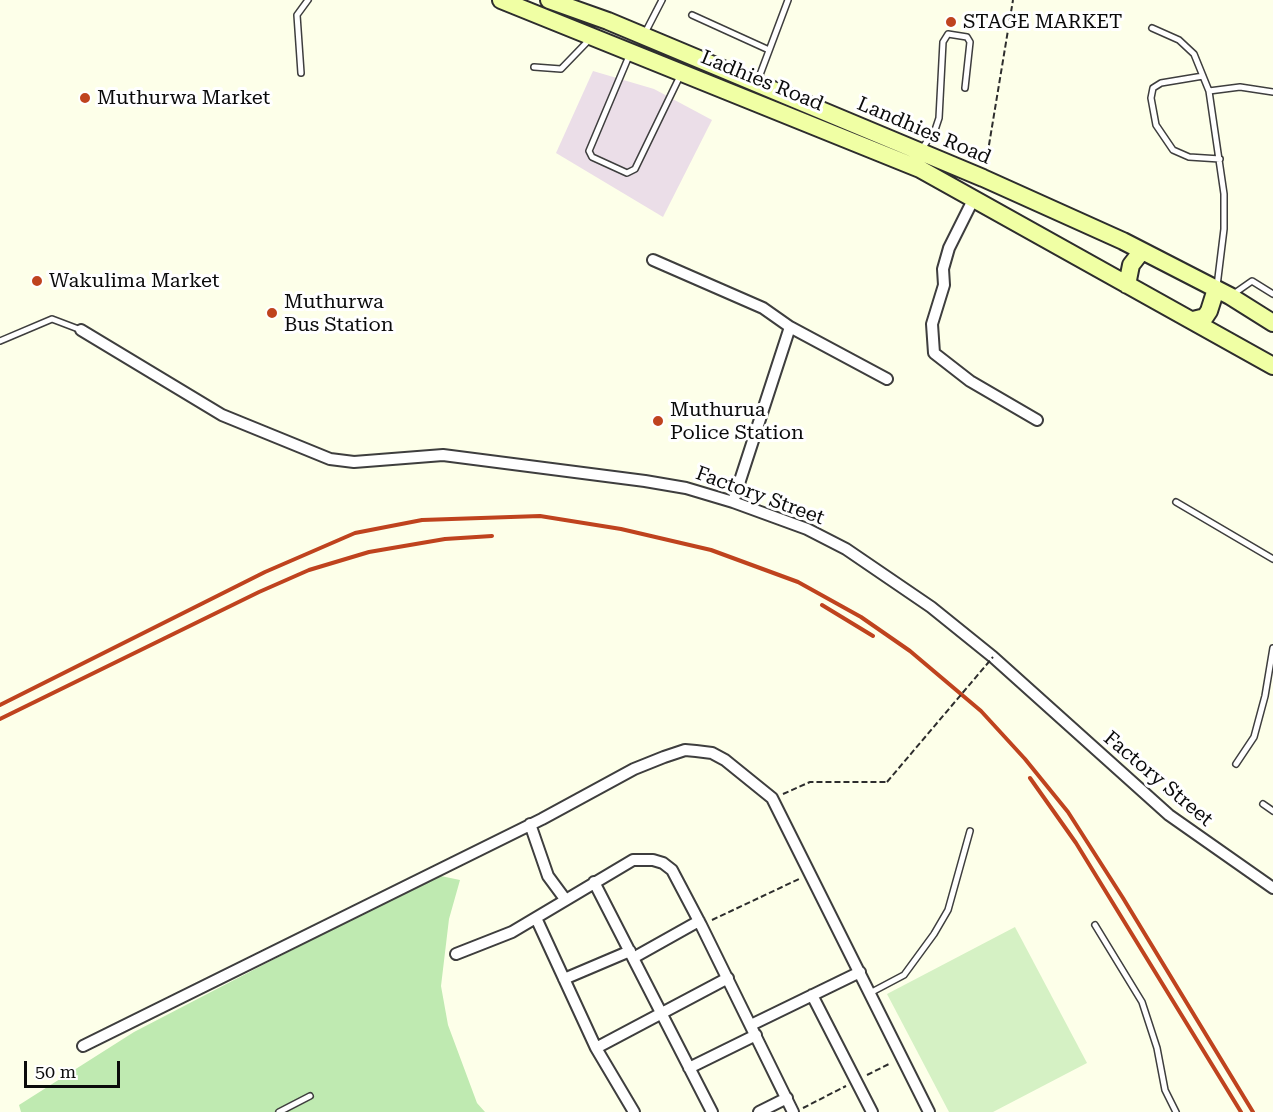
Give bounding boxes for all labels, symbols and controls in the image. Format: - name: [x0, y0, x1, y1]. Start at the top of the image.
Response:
- place label: STAGE MARKET: [963, 10, 1122, 34]
- marker: STAGE MARKET: [944, 15, 958, 29]
- street label: Ladhies Road: [697, 46, 827, 116]
- place label: Muthurwa Market: [97, 86, 270, 110]
- marker: Muthurwa Market: [78, 91, 92, 105]
- street label: Landhies Road: [853, 92, 995, 170]
- place label: Wakulima Market: [49, 269, 219, 293]
- marker: Wakulima Market: [30, 274, 44, 288]
- place label: Muthurwa Bus Station: [284, 290, 394, 337]
- marker: Muthurwa Bus Station: [265, 306, 279, 320]
- place label: Muthurua Police Station: [670, 398, 804, 445]
- marker: Muthurua Police Station: [651, 414, 665, 428]
- street label: Factory Street: [692, 462, 828, 530]
- street label: Factory Street: [1098, 726, 1218, 832]
- scale bar: [27, 1049, 123, 1087]
- text: 50 m: [35, 1061, 76, 1082]

